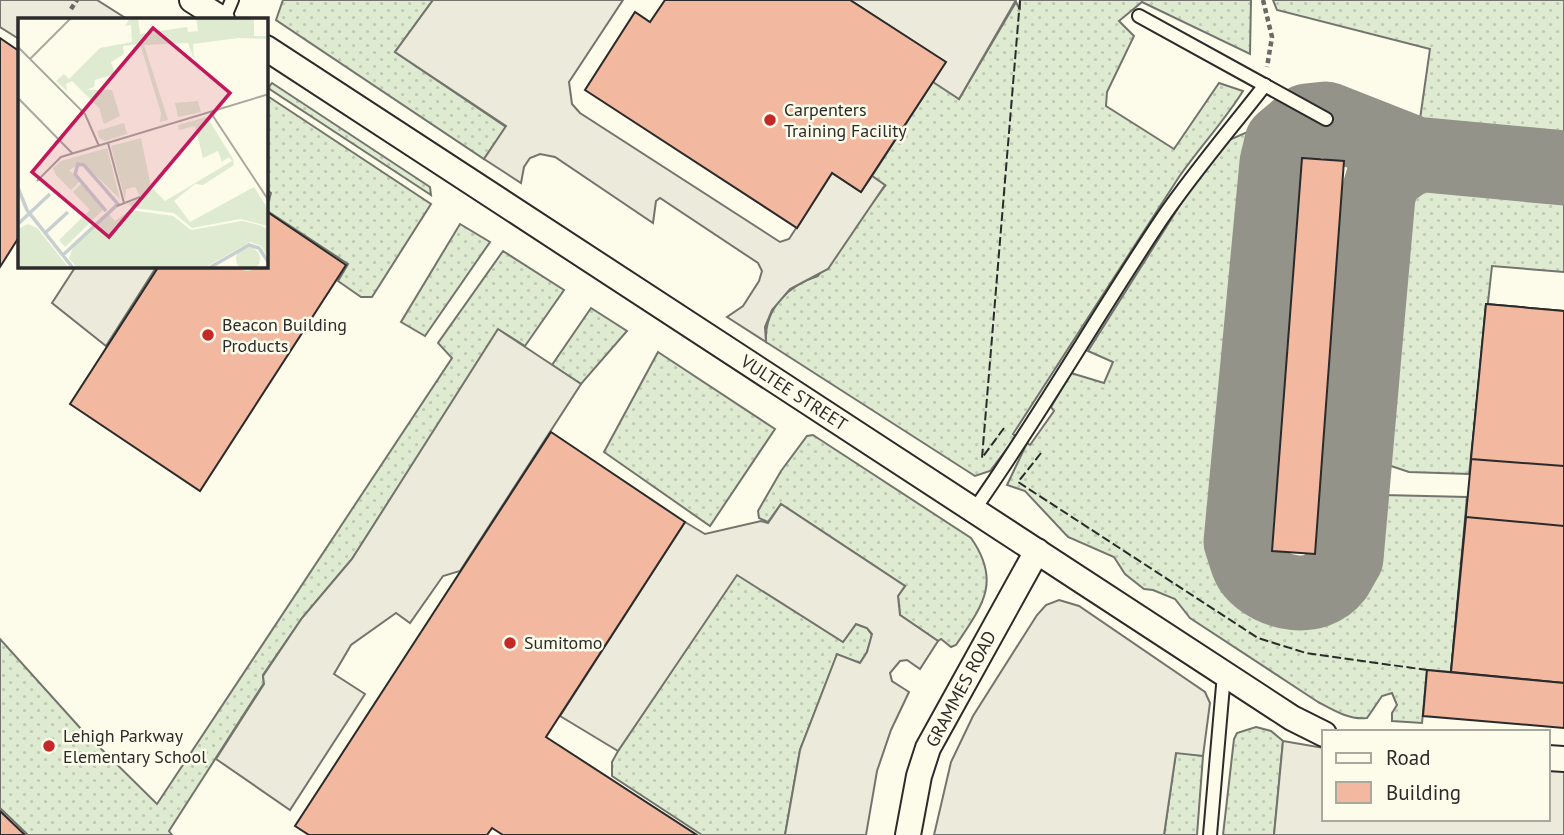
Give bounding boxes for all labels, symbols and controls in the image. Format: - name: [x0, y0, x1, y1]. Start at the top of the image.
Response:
- inset map: [18, 18, 268, 268]
- place label: Carpenters Training Facility: [784, 98, 907, 142]
- marker: Carpenters Training Facility: [762, 112, 778, 128]
- place label: Beacon Building Products: [222, 313, 347, 357]
- marker: Beacon Building Products: [200, 327, 216, 343]
- street label: VULTEE STREET: [736, 349, 852, 436]
- street label: GRAMMES ROAD: [920, 627, 1001, 751]
- place label: Sumitomo: [524, 631, 603, 654]
- marker: Sumitomo: [502, 635, 518, 651]
- place label: Lehigh Parkway Elementary School: [63, 724, 207, 768]
- legend: [1322, 730, 1550, 821]
- marker: Lehigh Parkway Elementary School: [41, 738, 57, 754]
- text: Road: [1386, 744, 1430, 771]
- text: Building: [1386, 779, 1461, 806]

